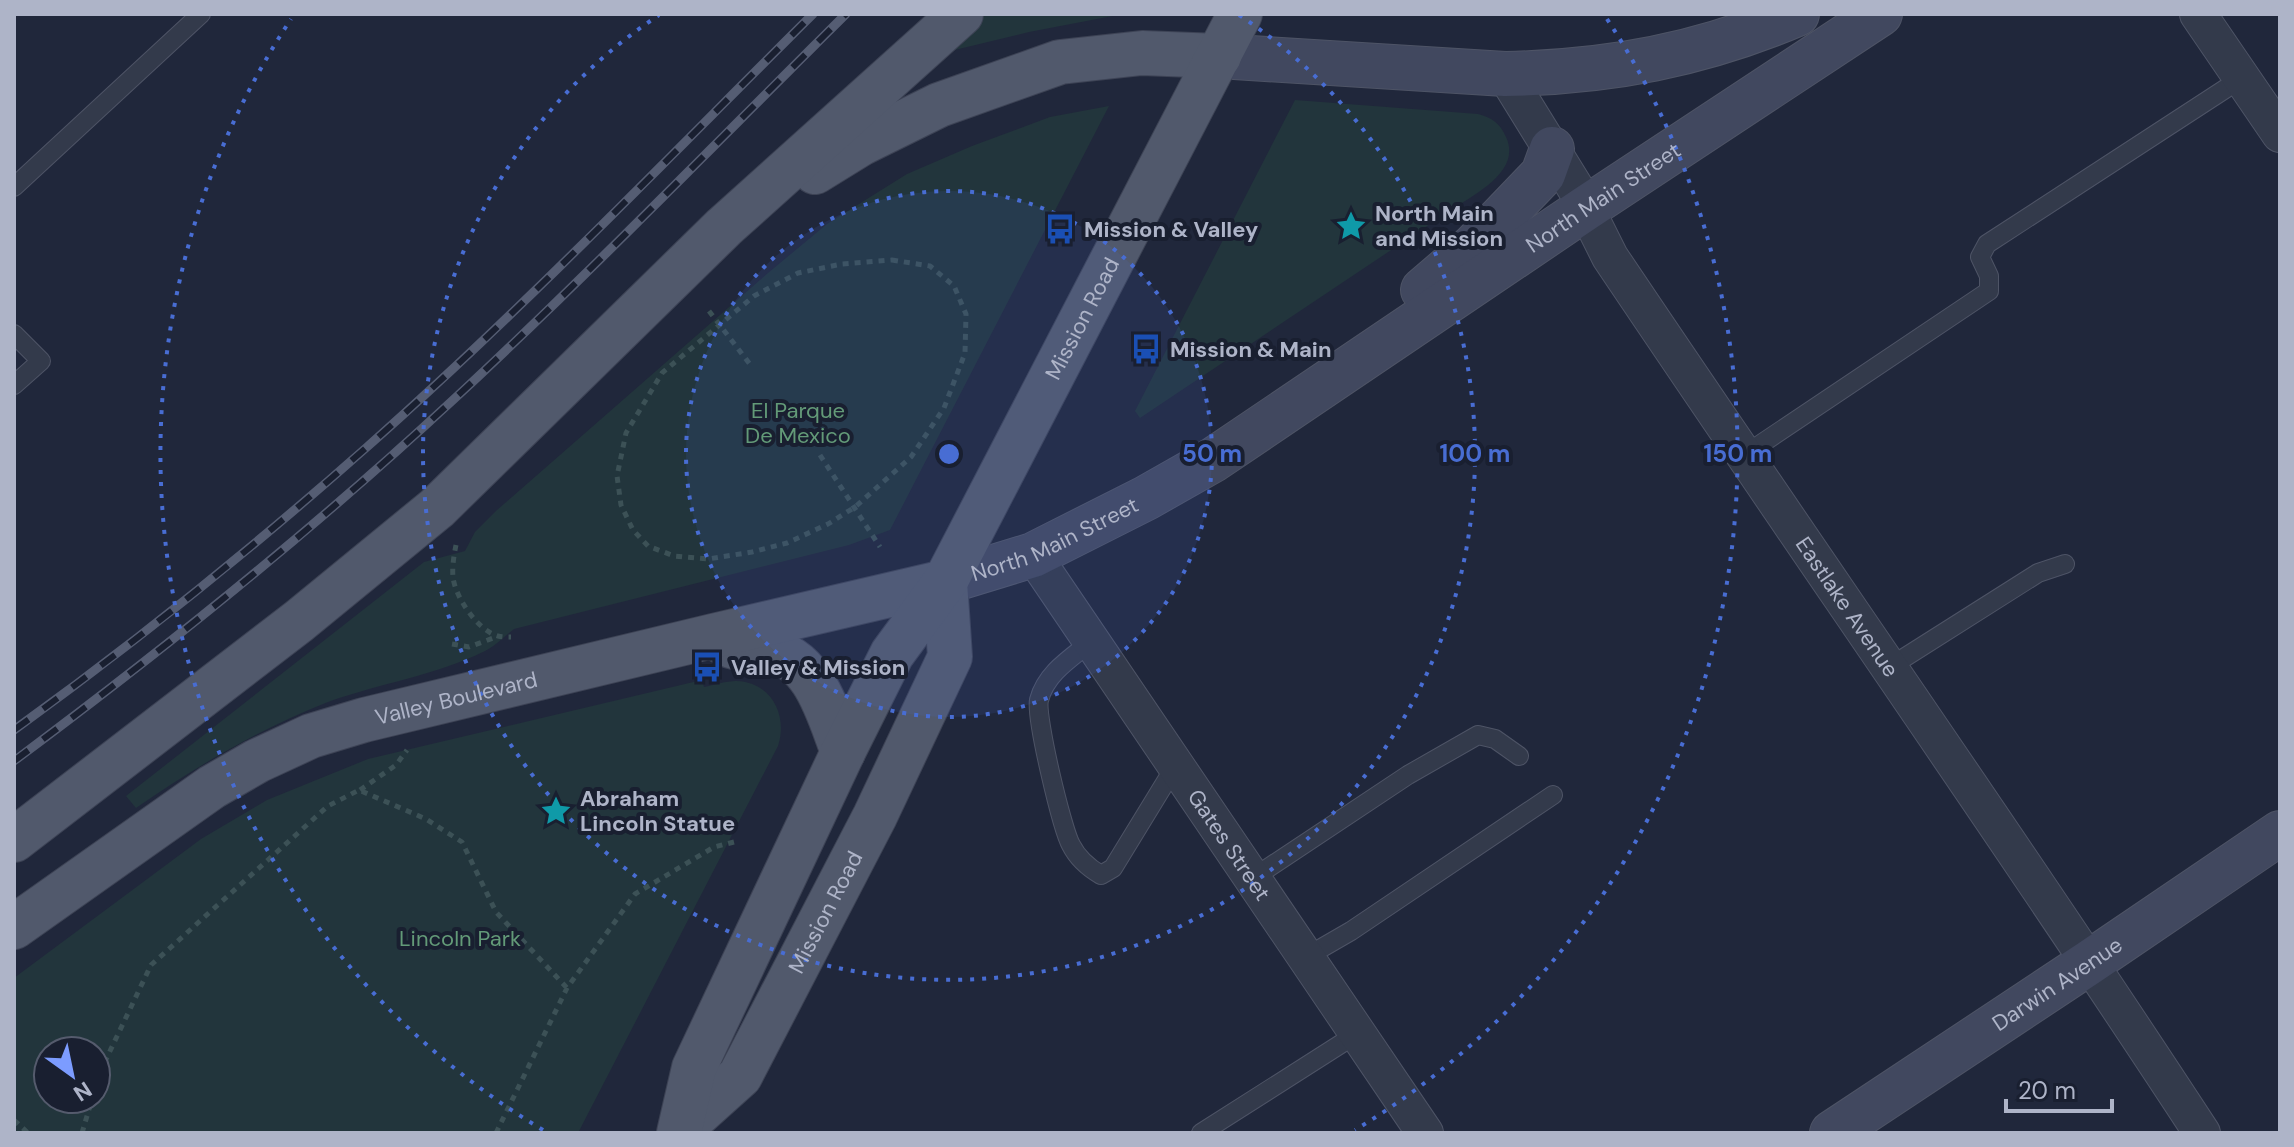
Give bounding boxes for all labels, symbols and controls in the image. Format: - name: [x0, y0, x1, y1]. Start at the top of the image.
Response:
- street label: North Main Street: [1520, 135, 1686, 259]
- place label: North Main and Mission: [1375, 199, 1503, 253]
- place icon: North Main and Mission: [1334, 209, 1368, 243]
- bus stop icon: Mission & Valley: [1043, 212, 1077, 246]
- place label: Mission & Valley: [1084, 215, 1258, 244]
- street label: Mission Road: [1038, 252, 1126, 385]
- bus stop icon: Mission & Main: [1129, 332, 1163, 366]
- place label: Mission & Main: [1170, 335, 1331, 364]
- park label: El Parque De Mexico: [745, 396, 851, 450]
- text: 50 m: [1182, 438, 1242, 469]
- text: 100 m: [1440, 438, 1510, 469]
- text: 150 m: [1704, 438, 1772, 469]
- centre of rings: [935, 440, 963, 468]
- street label: North Main Street: [967, 490, 1143, 588]
- street label: Eastlake Avenue: [1789, 531, 1906, 683]
- bus stop icon: Valley & Mission: [690, 650, 724, 684]
- place label: Valley & Mission: [731, 653, 905, 682]
- street label: Valley Boulevard: [372, 664, 540, 731]
- street label: Gates Street: [1181, 783, 1278, 906]
- place label: Abraham Lincoln Statue: [580, 784, 735, 838]
- place icon: Abraham Lincoln Statue: [539, 794, 573, 828]
- street label: Mission Road: [781, 846, 869, 978]
- park label: Lincoln Park: [399, 924, 521, 953]
- street label: Darwin Avenue: [1986, 930, 2128, 1038]
- north arrow: [32, 1035, 112, 1115]
- scale bar: [2006, 1063, 2112, 1113]
- text: N: [68, 1075, 97, 1108]
- text: 20 m: [2018, 1075, 2076, 1106]

